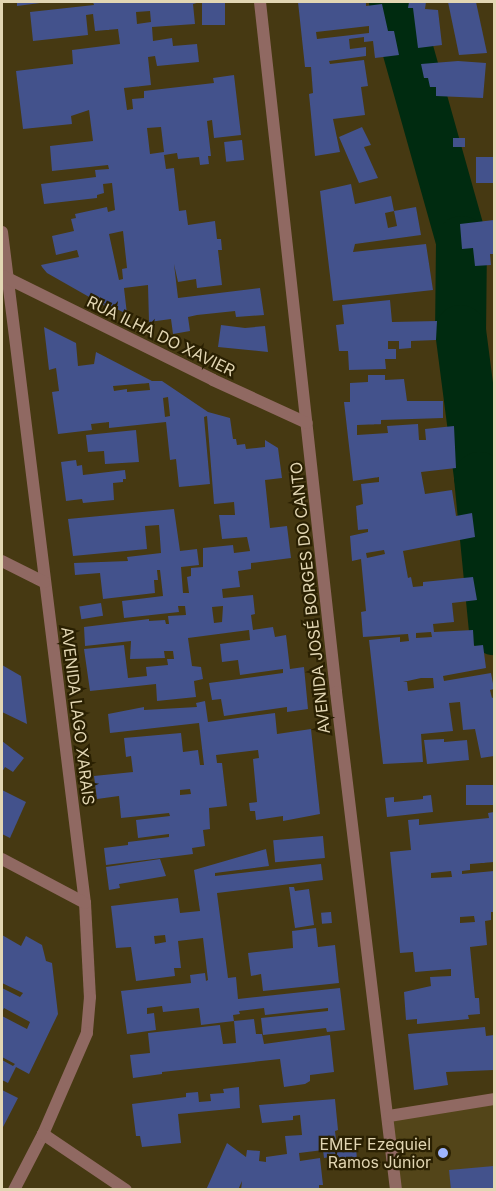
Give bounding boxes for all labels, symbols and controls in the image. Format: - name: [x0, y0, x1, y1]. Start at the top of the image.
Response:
- street label: RUA ILHA DO XAVIER: [84, 292, 238, 380]
- street label: AVENIDA JOSÉ BORGES DO CANTO: [286, 461, 334, 735]
- street label: AVENIDA LAGO XARAIS: [58, 626, 98, 806]
- place label: EMEF Ezequiel Ramos Júnior: [319, 1134, 431, 1172]
- marker: EMEF Ezequiel Ramos Júnior: [436, 1146, 450, 1160]

